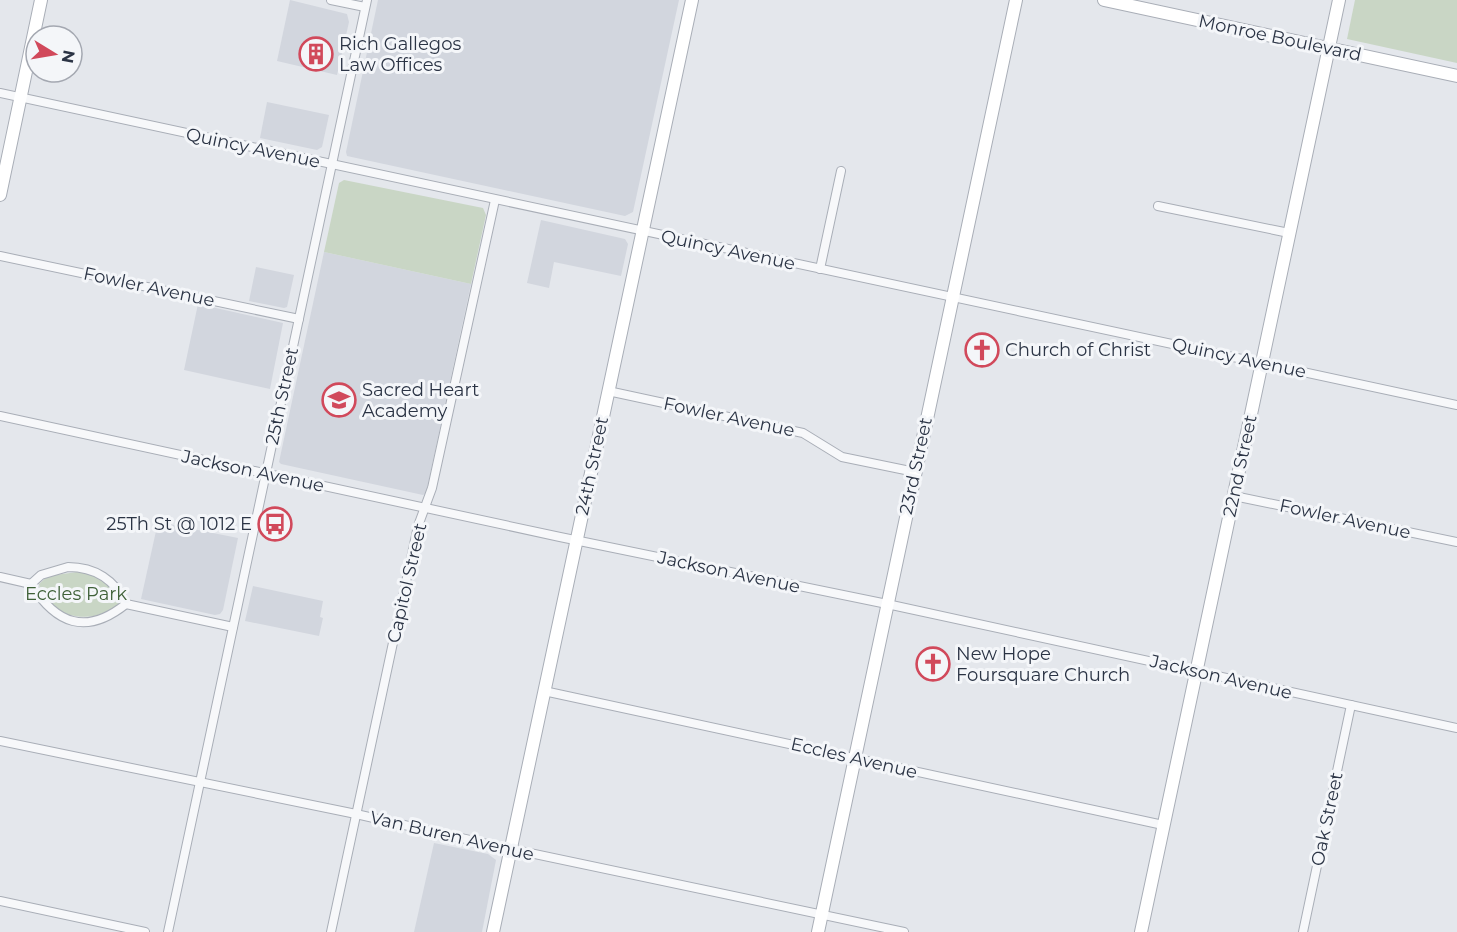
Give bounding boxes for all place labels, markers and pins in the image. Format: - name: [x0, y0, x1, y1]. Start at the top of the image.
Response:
- place label: Rich Gallegos Law Offices: [339, 33, 461, 76]
- building icon: Rich Gallegos Law Offices: [298, 36, 334, 72]
- church icon: Church of Christ: [964, 332, 1000, 368]
- place label: Church of Christ: [1005, 339, 1151, 361]
- place label: Sacred Heart Academy: [362, 379, 479, 422]
- school or university icon: Sacred Heart Academy: [321, 382, 357, 418]
- bus stop icon: 25Th St @ 1012 E: [257, 506, 293, 542]
- place label: 25Th St @ 1012 E: [106, 513, 252, 535]
- place label: New Hope Foursquare Church: [956, 643, 1130, 686]
- church icon: New Hope Foursquare Church: [915, 646, 951, 682]

